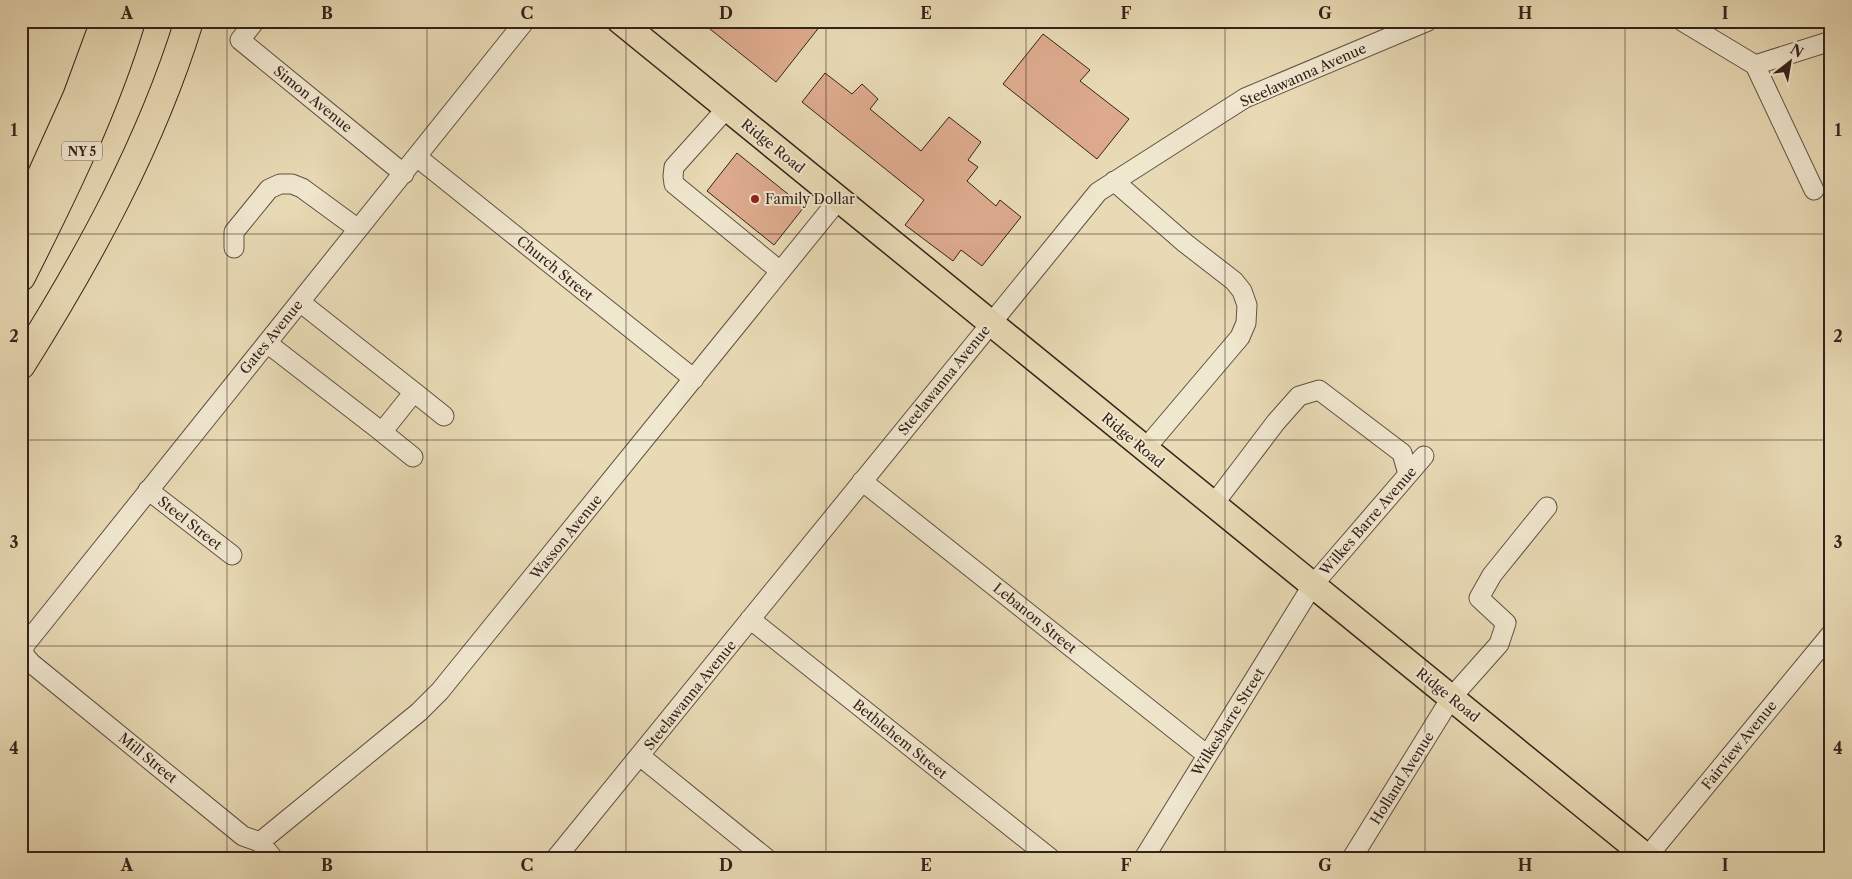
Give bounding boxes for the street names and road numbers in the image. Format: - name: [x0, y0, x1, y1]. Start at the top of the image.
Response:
- street label: Steelawanna Avenue: [1237, 39, 1369, 111]
- street label: Simon Avenue: [270, 62, 356, 136]
- street label: Ridge Road: [738, 115, 809, 177]
- road number: NY 5: [62, 142, 102, 160]
- street label: Church Street: [513, 232, 597, 304]
- street label: Gates Avenue: [236, 296, 307, 378]
- street label: Steelawanna Avenue: [894, 321, 994, 439]
- street label: Ridge Road: [1098, 409, 1168, 472]
- street label: Wilkes Barre Avenue: [1315, 463, 1420, 580]
- street label: Wasson Avenue: [526, 491, 606, 584]
- street label: Steel Street: [154, 492, 226, 554]
- street label: Lebanon Street: [990, 579, 1080, 657]
- street label: Steelawanna Avenue: [640, 636, 740, 754]
- street label: Ridge Road: [1413, 664, 1484, 726]
- street label: Wilkesbarre Street: [1187, 665, 1268, 780]
- street label: Bethlehem Street: [849, 695, 951, 783]
- street label: Fairview Avenue: [1697, 697, 1781, 793]
- street label: Holland Avenue: [1366, 728, 1438, 828]
- street label: Mill Street: [115, 729, 181, 787]

